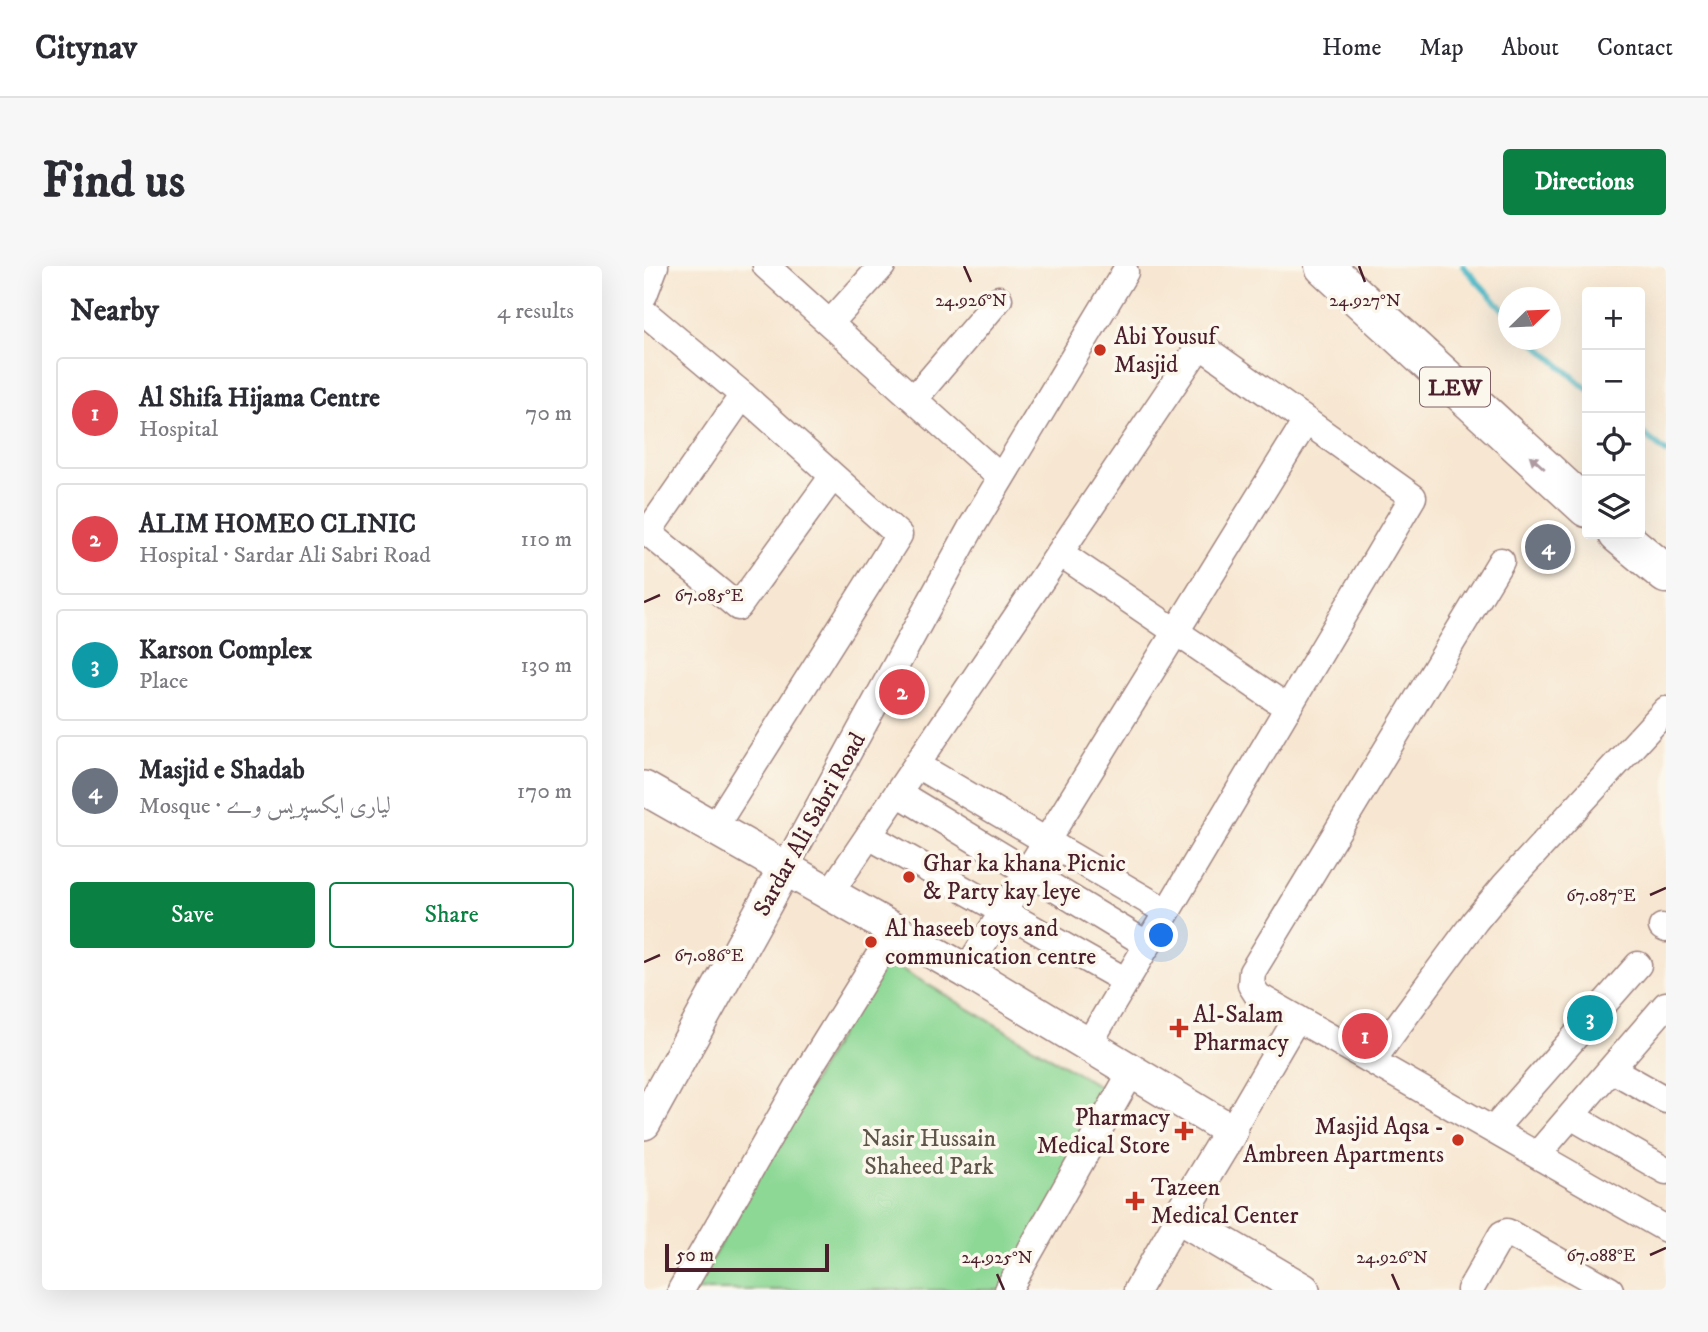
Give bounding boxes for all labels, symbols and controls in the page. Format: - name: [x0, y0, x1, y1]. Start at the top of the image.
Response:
- text: Citynav: [35, 28, 137, 69]
- text: Home: [1322, 33, 1381, 63]
- text: Map: [1419, 33, 1464, 63]
- text: About: [1502, 33, 1559, 63]
- text: Contact: [1597, 33, 1673, 63]
- button: Directions: [1503, 149, 1666, 215]
- text: Find us: [42, 151, 185, 213]
- north arrow: [1498, 287, 1561, 350]
- map controls: [1582, 287, 1645, 539]
- button: +: [1582, 287, 1645, 350]
- text: 24.926°N: [935, 290, 1007, 312]
- text: 24.927°N: [1329, 290, 1401, 312]
- text: Nearby: [70, 293, 159, 330]
- text: 4 results: [497, 297, 574, 326]
- place label: Abi Yousuf Masjid: [1114, 322, 1219, 380]
- marker: Abi Yousuf Masjid: [1092, 342, 1108, 358]
- button: −: [1582, 350, 1645, 413]
- road number: LEW: [1420, 368, 1490, 406]
- text: Al Shifa Hijama Centre: [139, 382, 380, 415]
- text: 1: [91, 399, 99, 428]
- text: 70 m: [525, 399, 572, 428]
- button: locate: [1582, 413, 1645, 476]
- text: Hospital: [139, 415, 218, 444]
- one-way arrow: [1528, 454, 1546, 470]
- button: layers: [1582, 476, 1645, 539]
- text: ALIM HOMEO CLINIC: [139, 508, 416, 541]
- pin: 4: [1525, 521, 1571, 573]
- text: 2: [89, 525, 101, 554]
- text: 110 m: [521, 525, 572, 554]
- text: Hospital · Sardar Ali Sabri Road: [139, 541, 431, 570]
- text: 67.085°E: [674, 585, 744, 607]
- text: Karson Complex: [139, 634, 312, 667]
- text: 3: [91, 651, 99, 680]
- text: 130 m: [520, 651, 572, 680]
- pin: 2: [879, 666, 925, 718]
- text: Place: [139, 667, 188, 696]
- street label: Sardar Ali Sabri Road: [747, 727, 873, 922]
- text: Masjid e Shadab: [139, 754, 305, 787]
- text: 4: [88, 777, 102, 806]
- text: 170 m: [517, 777, 572, 806]
- text: Mosque · لیاری ایکسپریس وے: [139, 792, 391, 821]
- place label: Ghar ka khana Picnic & Party kay leye: [923, 849, 1126, 907]
- marker: Ghar ka khana Picnic & Party kay leye: [901, 869, 917, 885]
- button: Save: [70, 882, 315, 948]
- button: Share: [329, 882, 574, 948]
- text: 67.087°E: [1566, 885, 1636, 907]
- place label: Al haseeb toys and communication centre: [885, 914, 1096, 972]
- your location: [1144, 918, 1178, 952]
- marker: Al haseeb toys and communication centre: [863, 934, 879, 950]
- text: 67.086°E: [674, 945, 744, 967]
- pin: 3: [1567, 992, 1613, 1044]
- place label: Al-Salam Pharmacy: [1193, 1000, 1289, 1058]
- pin: 1: [1342, 1010, 1388, 1062]
- marker: Al-Salam Pharmacy: [1171, 1020, 1187, 1036]
- place label: Pharmacy Medical Store: [1037, 1103, 1171, 1161]
- place label: Masjid Aqsa - Ambreen Apartments: [1243, 1112, 1444, 1170]
- marker: Pharmacy Medical Store: [1176, 1123, 1192, 1139]
- park label: Nasir Hussain Shaheed Park: [862, 1124, 996, 1182]
- marker: Masjid Aqsa - Ambreen Apartments: [1450, 1132, 1466, 1148]
- place label: Tazeen Medical Center: [1151, 1173, 1299, 1231]
- marker: Tazeen Medical Center: [1125, 1191, 1145, 1211]
- scale bar: [665, 1241, 830, 1273]
- text: 50 m: [676, 1244, 714, 1267]
- text: 67.088°E: [1566, 1245, 1636, 1267]
- text: 24.925°N: [961, 1247, 1033, 1269]
- text: 24.926°N: [1356, 1247, 1428, 1269]

